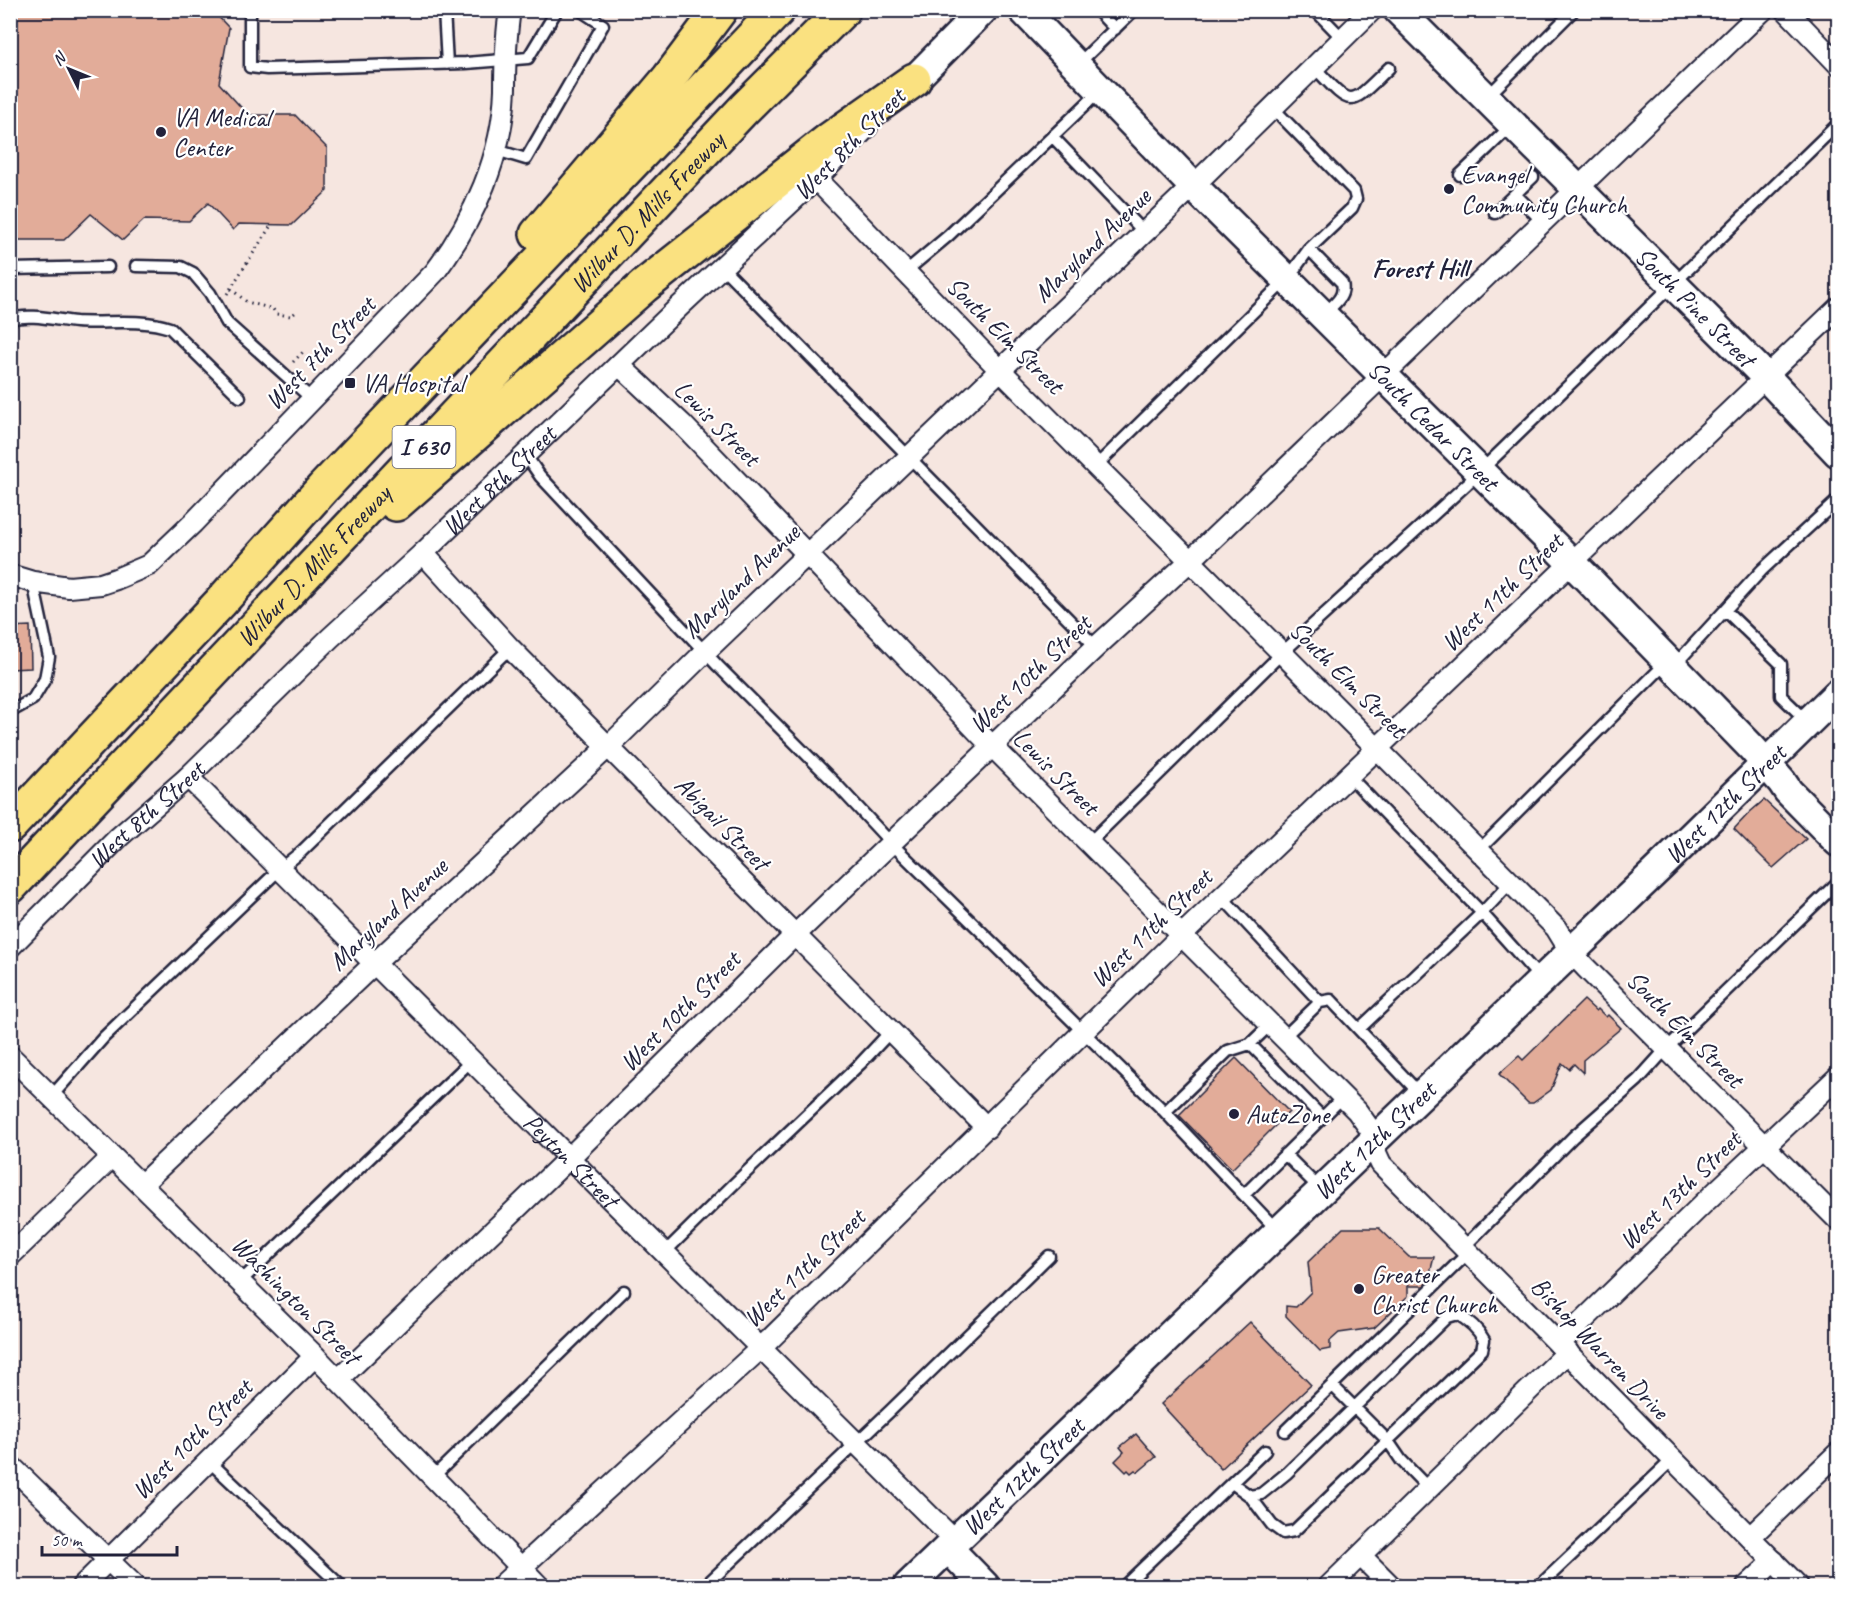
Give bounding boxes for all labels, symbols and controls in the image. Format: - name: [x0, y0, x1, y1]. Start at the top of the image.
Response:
- north arrow: [39, 39, 99, 99]
- text: N: [48, 47, 72, 70]
- street label: West 8th Street: [786, 79, 914, 207]
- place label: VA Medical Center: [173, 101, 275, 164]
- street label: Wilbur D. Mills Freeway: [562, 122, 733, 300]
- marker: VA Medical Center: [154, 125, 168, 139]
- place label: Evangel Community Church: [1461, 158, 1628, 221]
- street label: Maryland Avenue: [1026, 180, 1159, 309]
- marker: Evangel Community Church: [1442, 182, 1456, 196]
- street label: South Pine Street: [1628, 239, 1765, 376]
- district label: Forest Hill: [1372, 251, 1473, 285]
- street label: South Elm Street: [939, 269, 1072, 402]
- street label: West 7th Street: [258, 287, 384, 417]
- street label: South Cedar Street: [1361, 353, 1508, 499]
- place label: VA Hospital: [362, 367, 468, 400]
- street label: Lewis Street: [667, 373, 769, 475]
- marker: VA Hospital: [343, 376, 357, 390]
- street label: West 8th Street: [435, 416, 564, 543]
- road number: I 630: [392, 426, 456, 468]
- street label: Wilbur D. Mills Freeway: [229, 476, 399, 654]
- street label: Maryland Avenue: [675, 516, 808, 645]
- street label: West 11th Street: [1434, 524, 1572, 659]
- street label: West 10th Street: [962, 606, 1100, 741]
- street label: South Elm Street: [1282, 613, 1415, 746]
- street label: Lewis Street: [1006, 722, 1108, 824]
- street label: West 12th Street: [1657, 735, 1794, 871]
- street label: West 8th Street: [81, 752, 213, 875]
- street label: Abigail Street: [668, 769, 779, 880]
- street label: Maryland Avenue: [322, 849, 456, 978]
- street label: West 11th Street: [1083, 860, 1221, 995]
- street label: West 10th Street: [613, 942, 749, 1078]
- street label: South Elm Street: [1619, 963, 1752, 1096]
- street label: West 12th Street: [1306, 1072, 1444, 1207]
- place label: AutoZone: [1246, 1098, 1332, 1131]
- street label: Peyton Street: [517, 1106, 628, 1217]
- marker: AutoZone: [1227, 1107, 1241, 1121]
- street label: West 13th Street: [1612, 1122, 1750, 1257]
- street label: West 11th Street: [736, 1200, 874, 1335]
- street label: Washington Street: [225, 1229, 370, 1374]
- place label: Greater Christ Church: [1371, 1258, 1499, 1321]
- street label: Bishop Warren Drive: [1524, 1270, 1677, 1427]
- marker: Greater Christ Church: [1352, 1282, 1366, 1296]
- street label: West 10th Street: [125, 1370, 261, 1506]
- street label: West 12th Street: [955, 1408, 1093, 1542]
- scale bar: [42, 1519, 177, 1557]
- text: 50 m: [51, 1529, 84, 1551]

